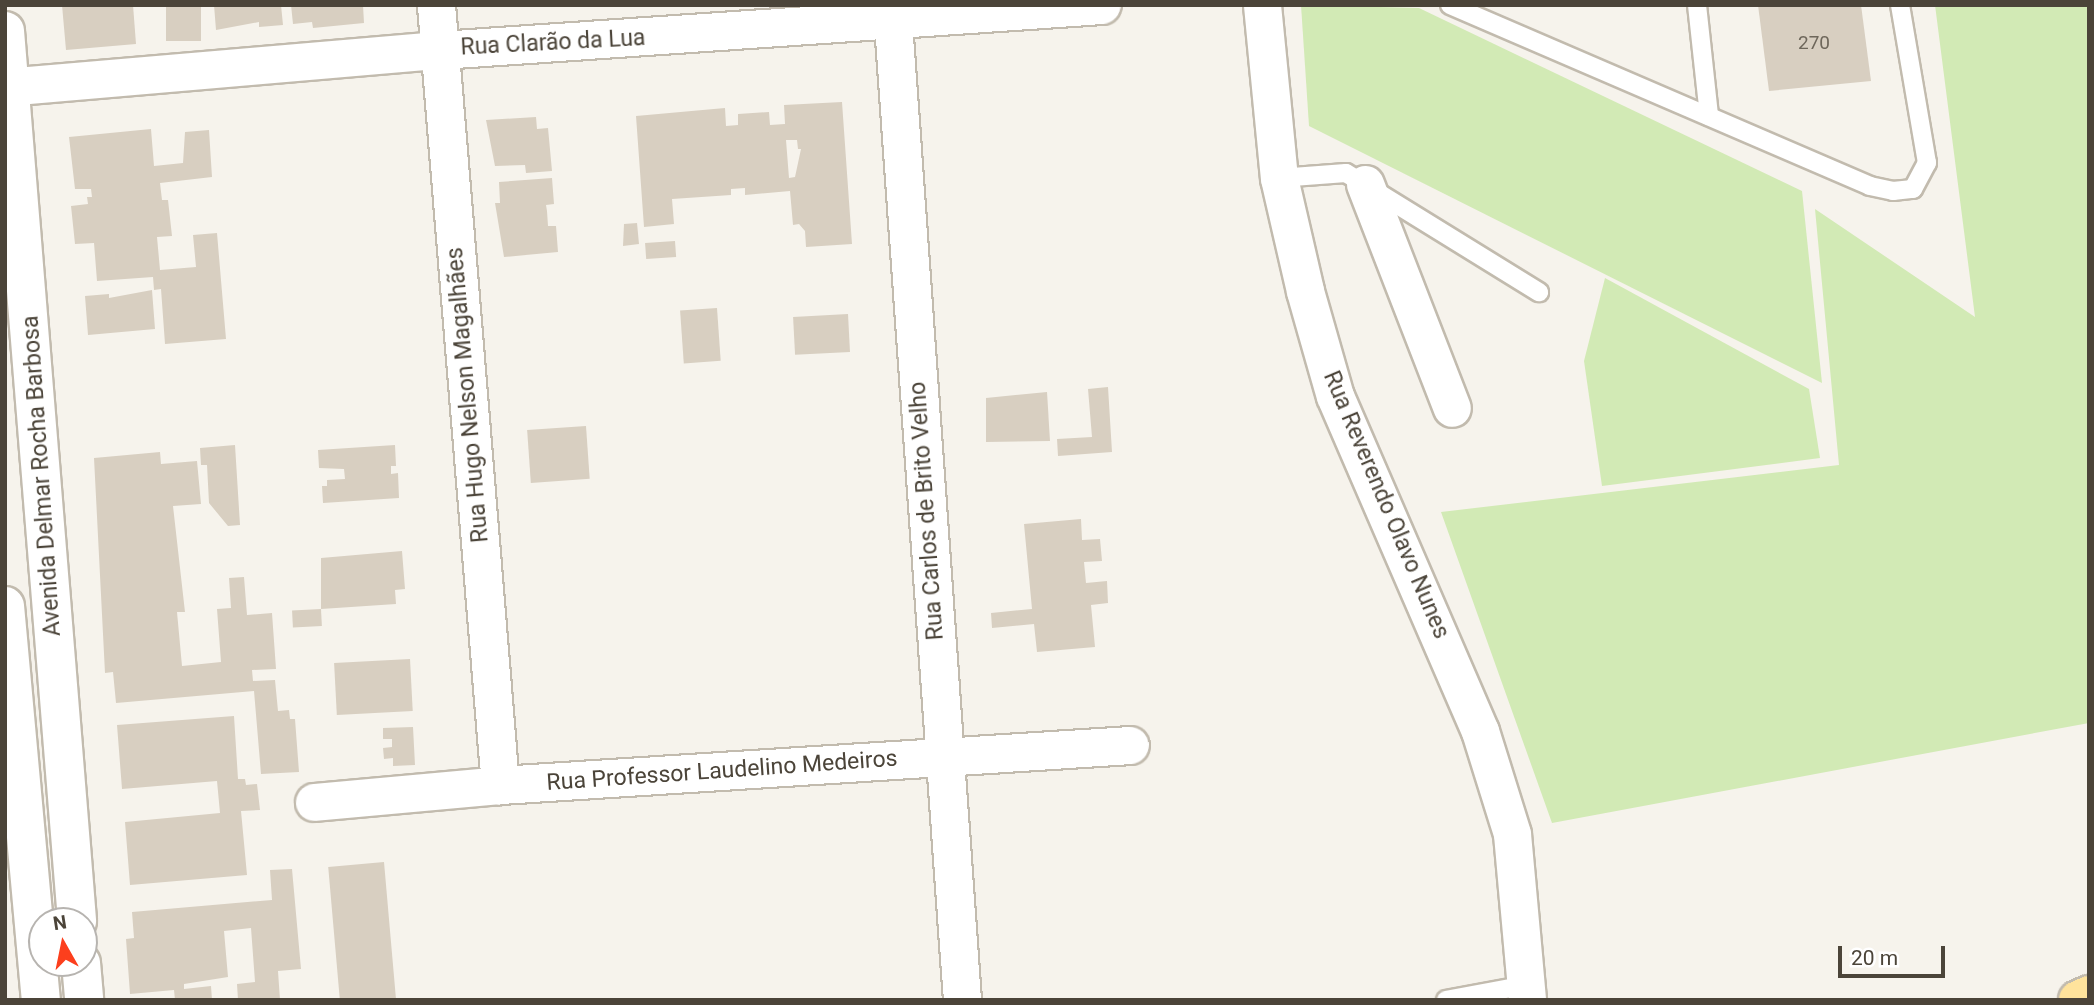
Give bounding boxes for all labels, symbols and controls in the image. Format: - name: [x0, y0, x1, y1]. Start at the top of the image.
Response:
- street label: Rua Clarão da Lua: [460, 24, 646, 62]
- house number: 270: [1798, 32, 1830, 54]
- street label: Rua Hugo Nelson Magalhães: [441, 246, 495, 544]
- street label: Avenida Delmar Rocha Barbosa: [17, 315, 67, 637]
- street label: Rua Reverendo Olavo Nunes: [1317, 367, 1455, 643]
- street label: Rua Carlos de Brito Velho: [904, 381, 950, 641]
- street label: Rua Professor Laudelino Medeiros: [546, 745, 898, 797]
- north arrow: [28, 907, 98, 977]
- text: N: [52, 910, 68, 935]
- scale bar: [1842, 932, 1949, 976]
- text: 20 m: [1851, 946, 1898, 970]

